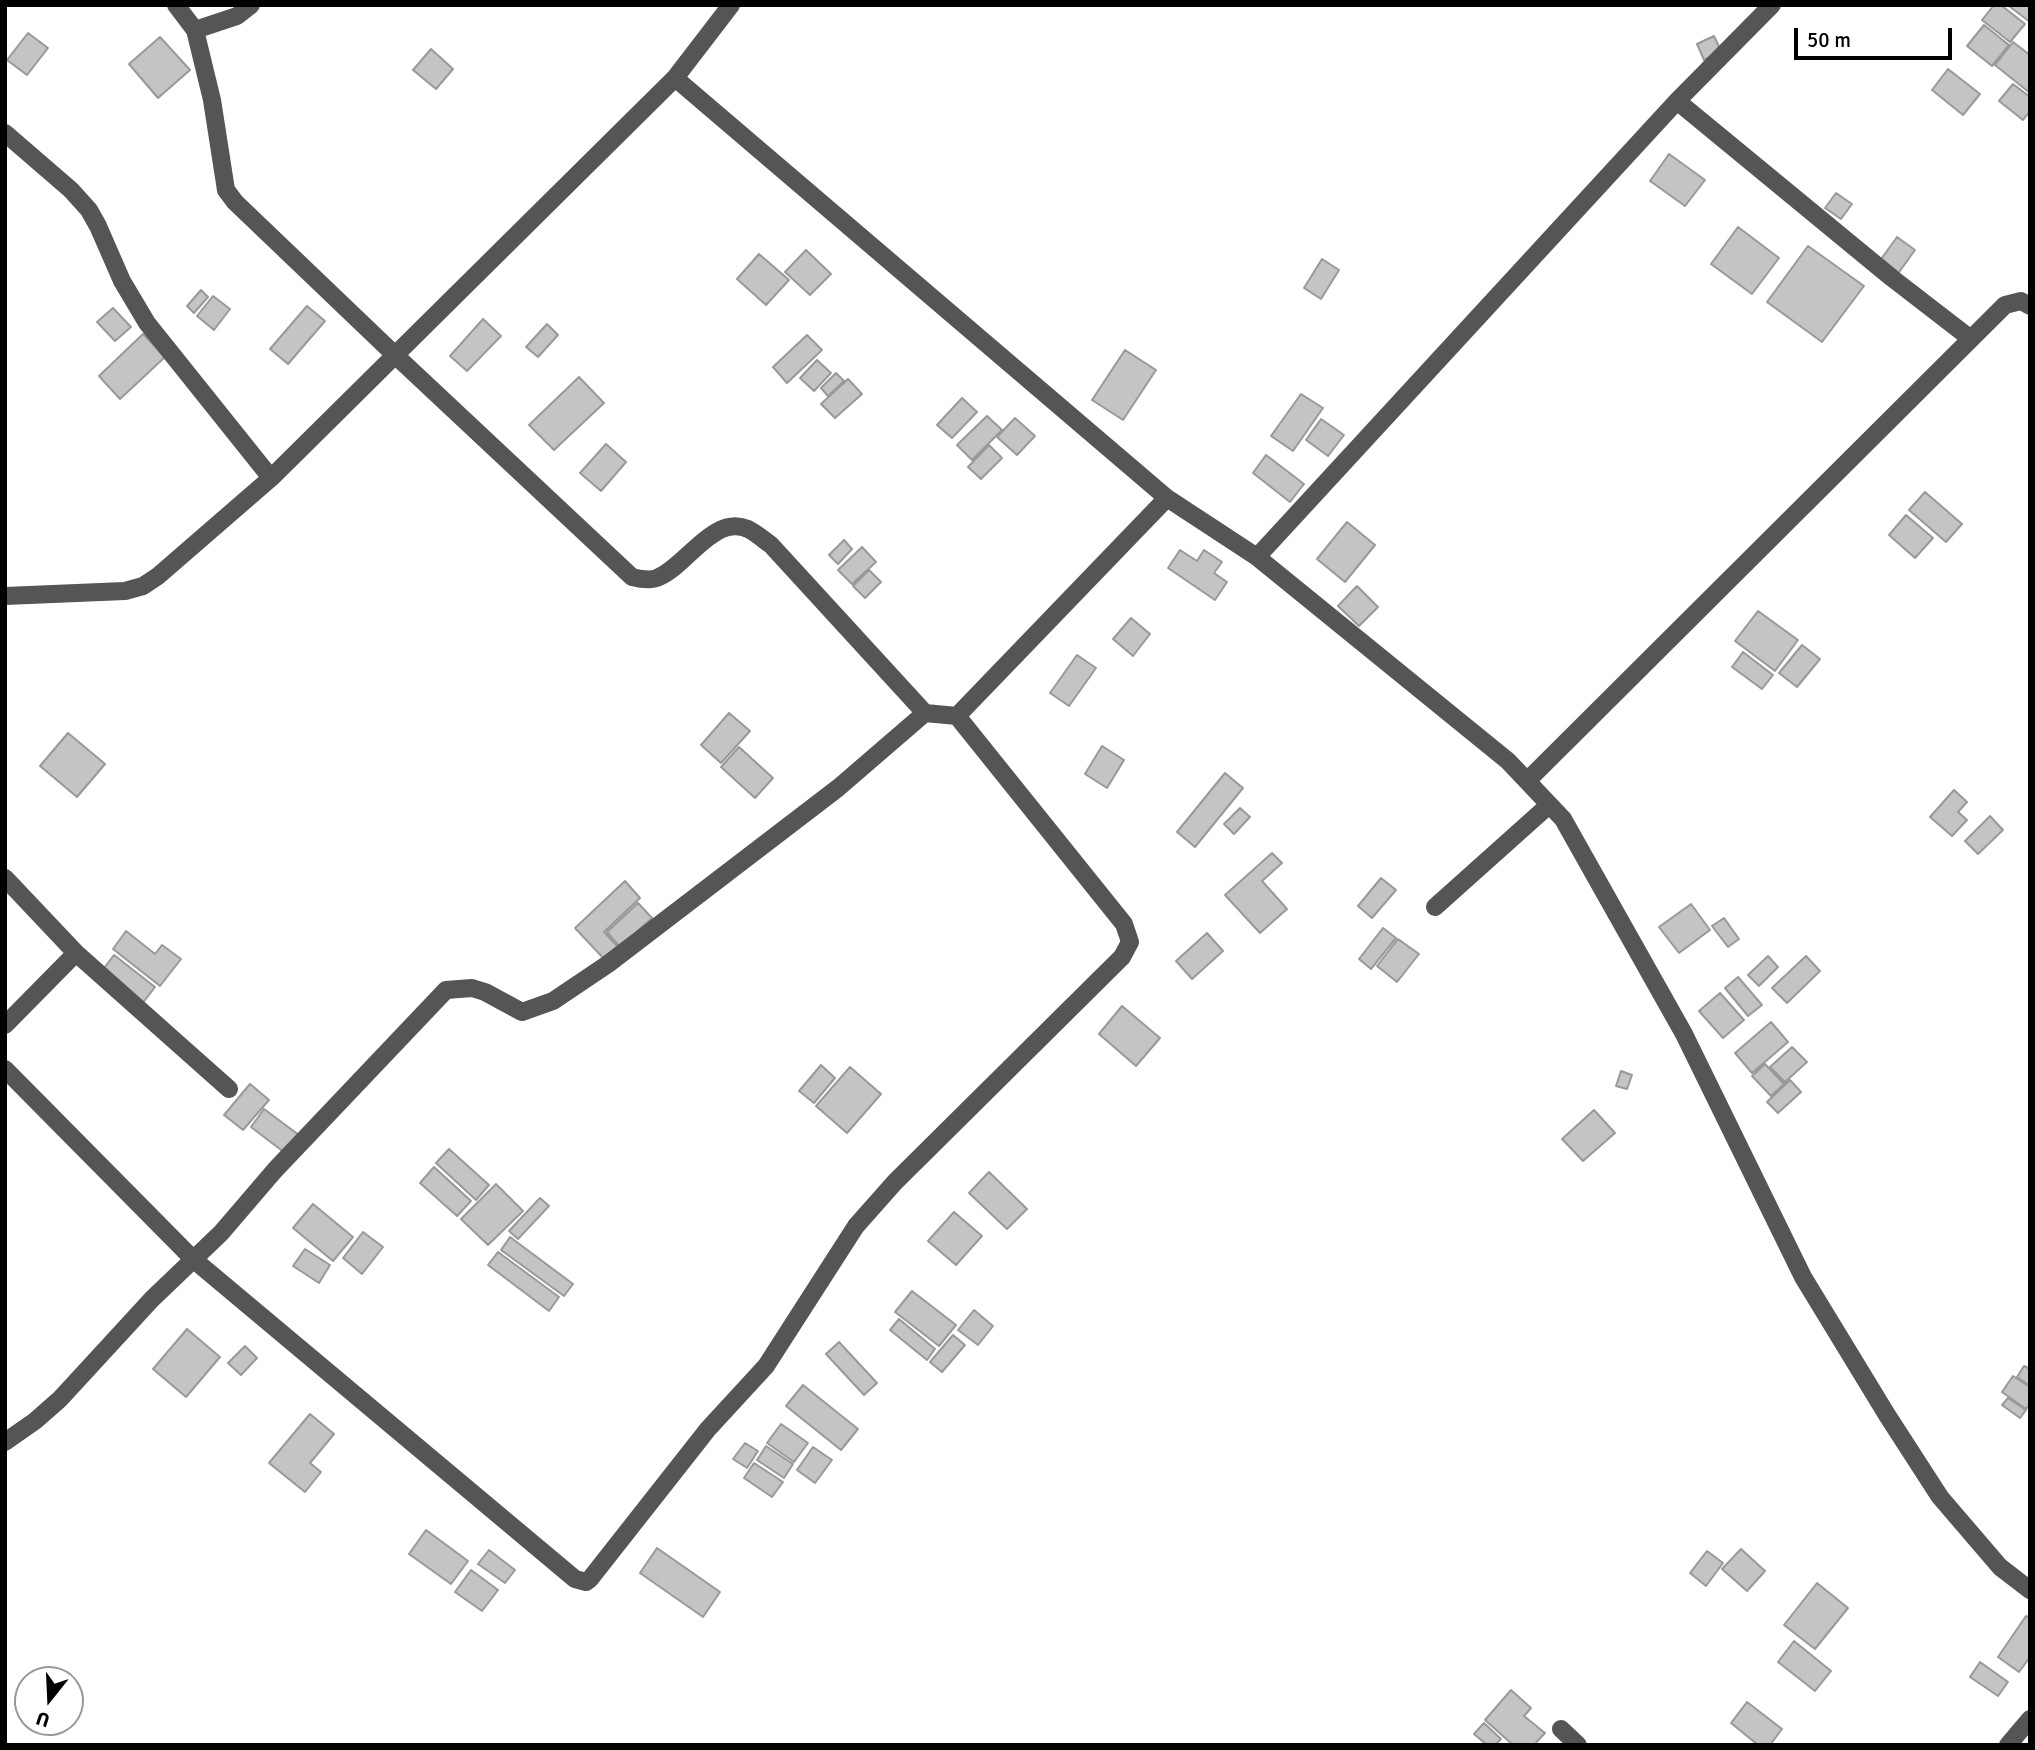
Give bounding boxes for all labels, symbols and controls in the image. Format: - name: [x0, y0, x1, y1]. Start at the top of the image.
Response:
- scale bar: [1797, 14, 1954, 58]
- text: 50 m: [1807, 27, 1851, 53]
- north arrow: [14, 1666, 84, 1736]
- text: U: [33, 1706, 53, 1732]

